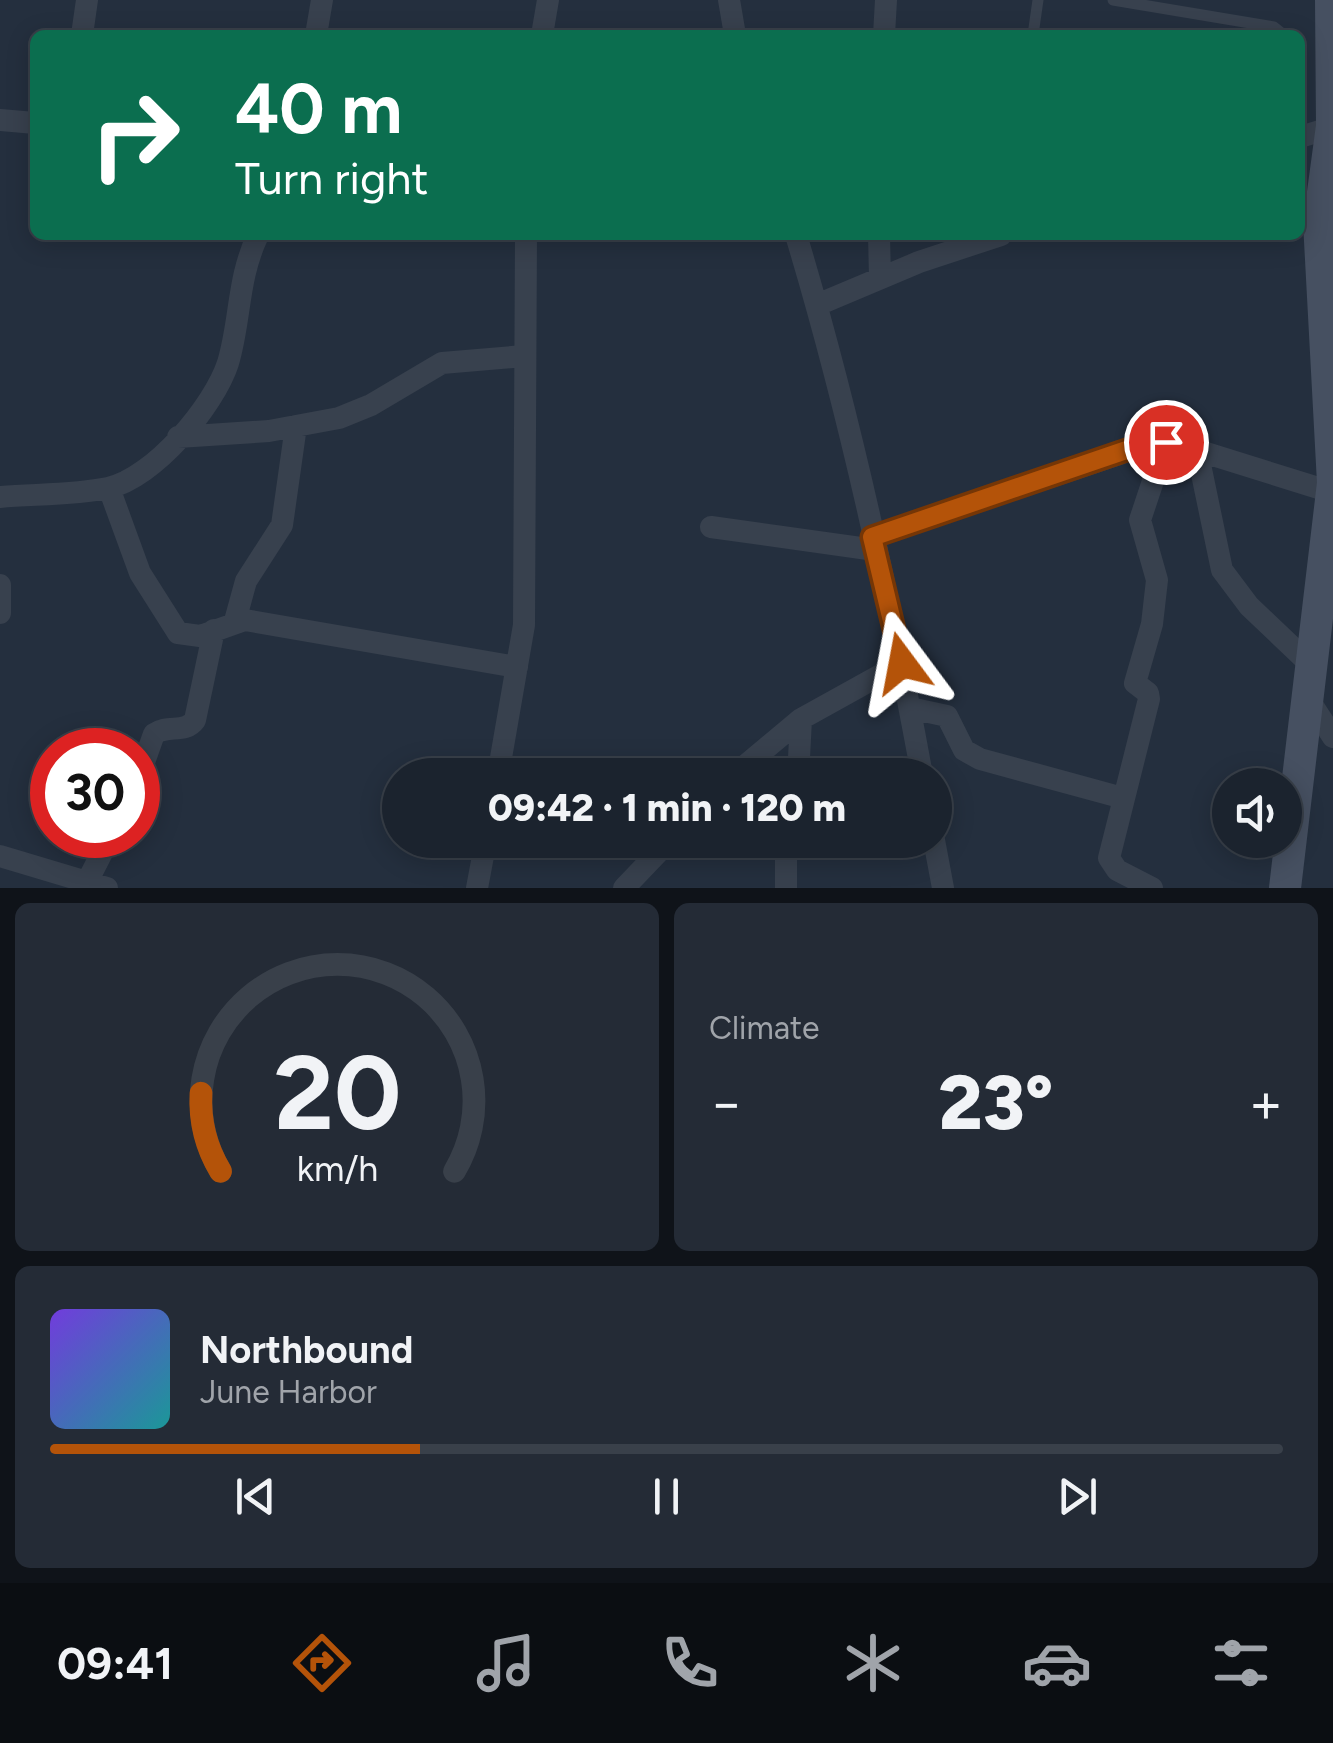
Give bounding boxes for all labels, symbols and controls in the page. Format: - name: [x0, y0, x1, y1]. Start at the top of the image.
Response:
- text: 40 m: [235, 66, 402, 151]
- icon: right: [70, 70, 200, 200]
- text: Turn right: [235, 151, 428, 205]
- pin: [1124, 400, 1209, 485]
- icon: arrive: [1139, 415, 1194, 470]
- position arrow: [850, 611, 954, 715]
- speed limit sign: 30: [30, 728, 160, 858]
- map controls: [1212, 768, 1302, 858]
- button: sound: [1212, 768, 1302, 858]
- text: 09:42 · 1 min · 120 m: [488, 785, 846, 831]
- text: Climate: [709, 1009, 820, 1047]
- text: 20: [273, 1030, 401, 1155]
- text: 23°: [939, 1058, 1053, 1148]
- text: −: [709, 1070, 743, 1136]
- text: +: [1249, 1070, 1283, 1136]
- text: km/h: [296, 1147, 378, 1190]
- text: Northbound: [200, 1327, 413, 1373]
- text: June Harbor: [200, 1373, 377, 1411]
- icon: previous: [228, 1469, 283, 1524]
- icon: pause: [639, 1469, 694, 1524]
- icon: next: [1050, 1469, 1105, 1524]
- icon: directions: [287, 1628, 357, 1698]
- icon: music: [471, 1628, 541, 1698]
- icon: phone: [655, 1628, 725, 1698]
- icon: climate: [838, 1628, 908, 1698]
- icon: car: [1022, 1628, 1092, 1698]
- icon: filters: [1206, 1628, 1276, 1698]
- text: 09:41: [57, 1636, 173, 1690]

